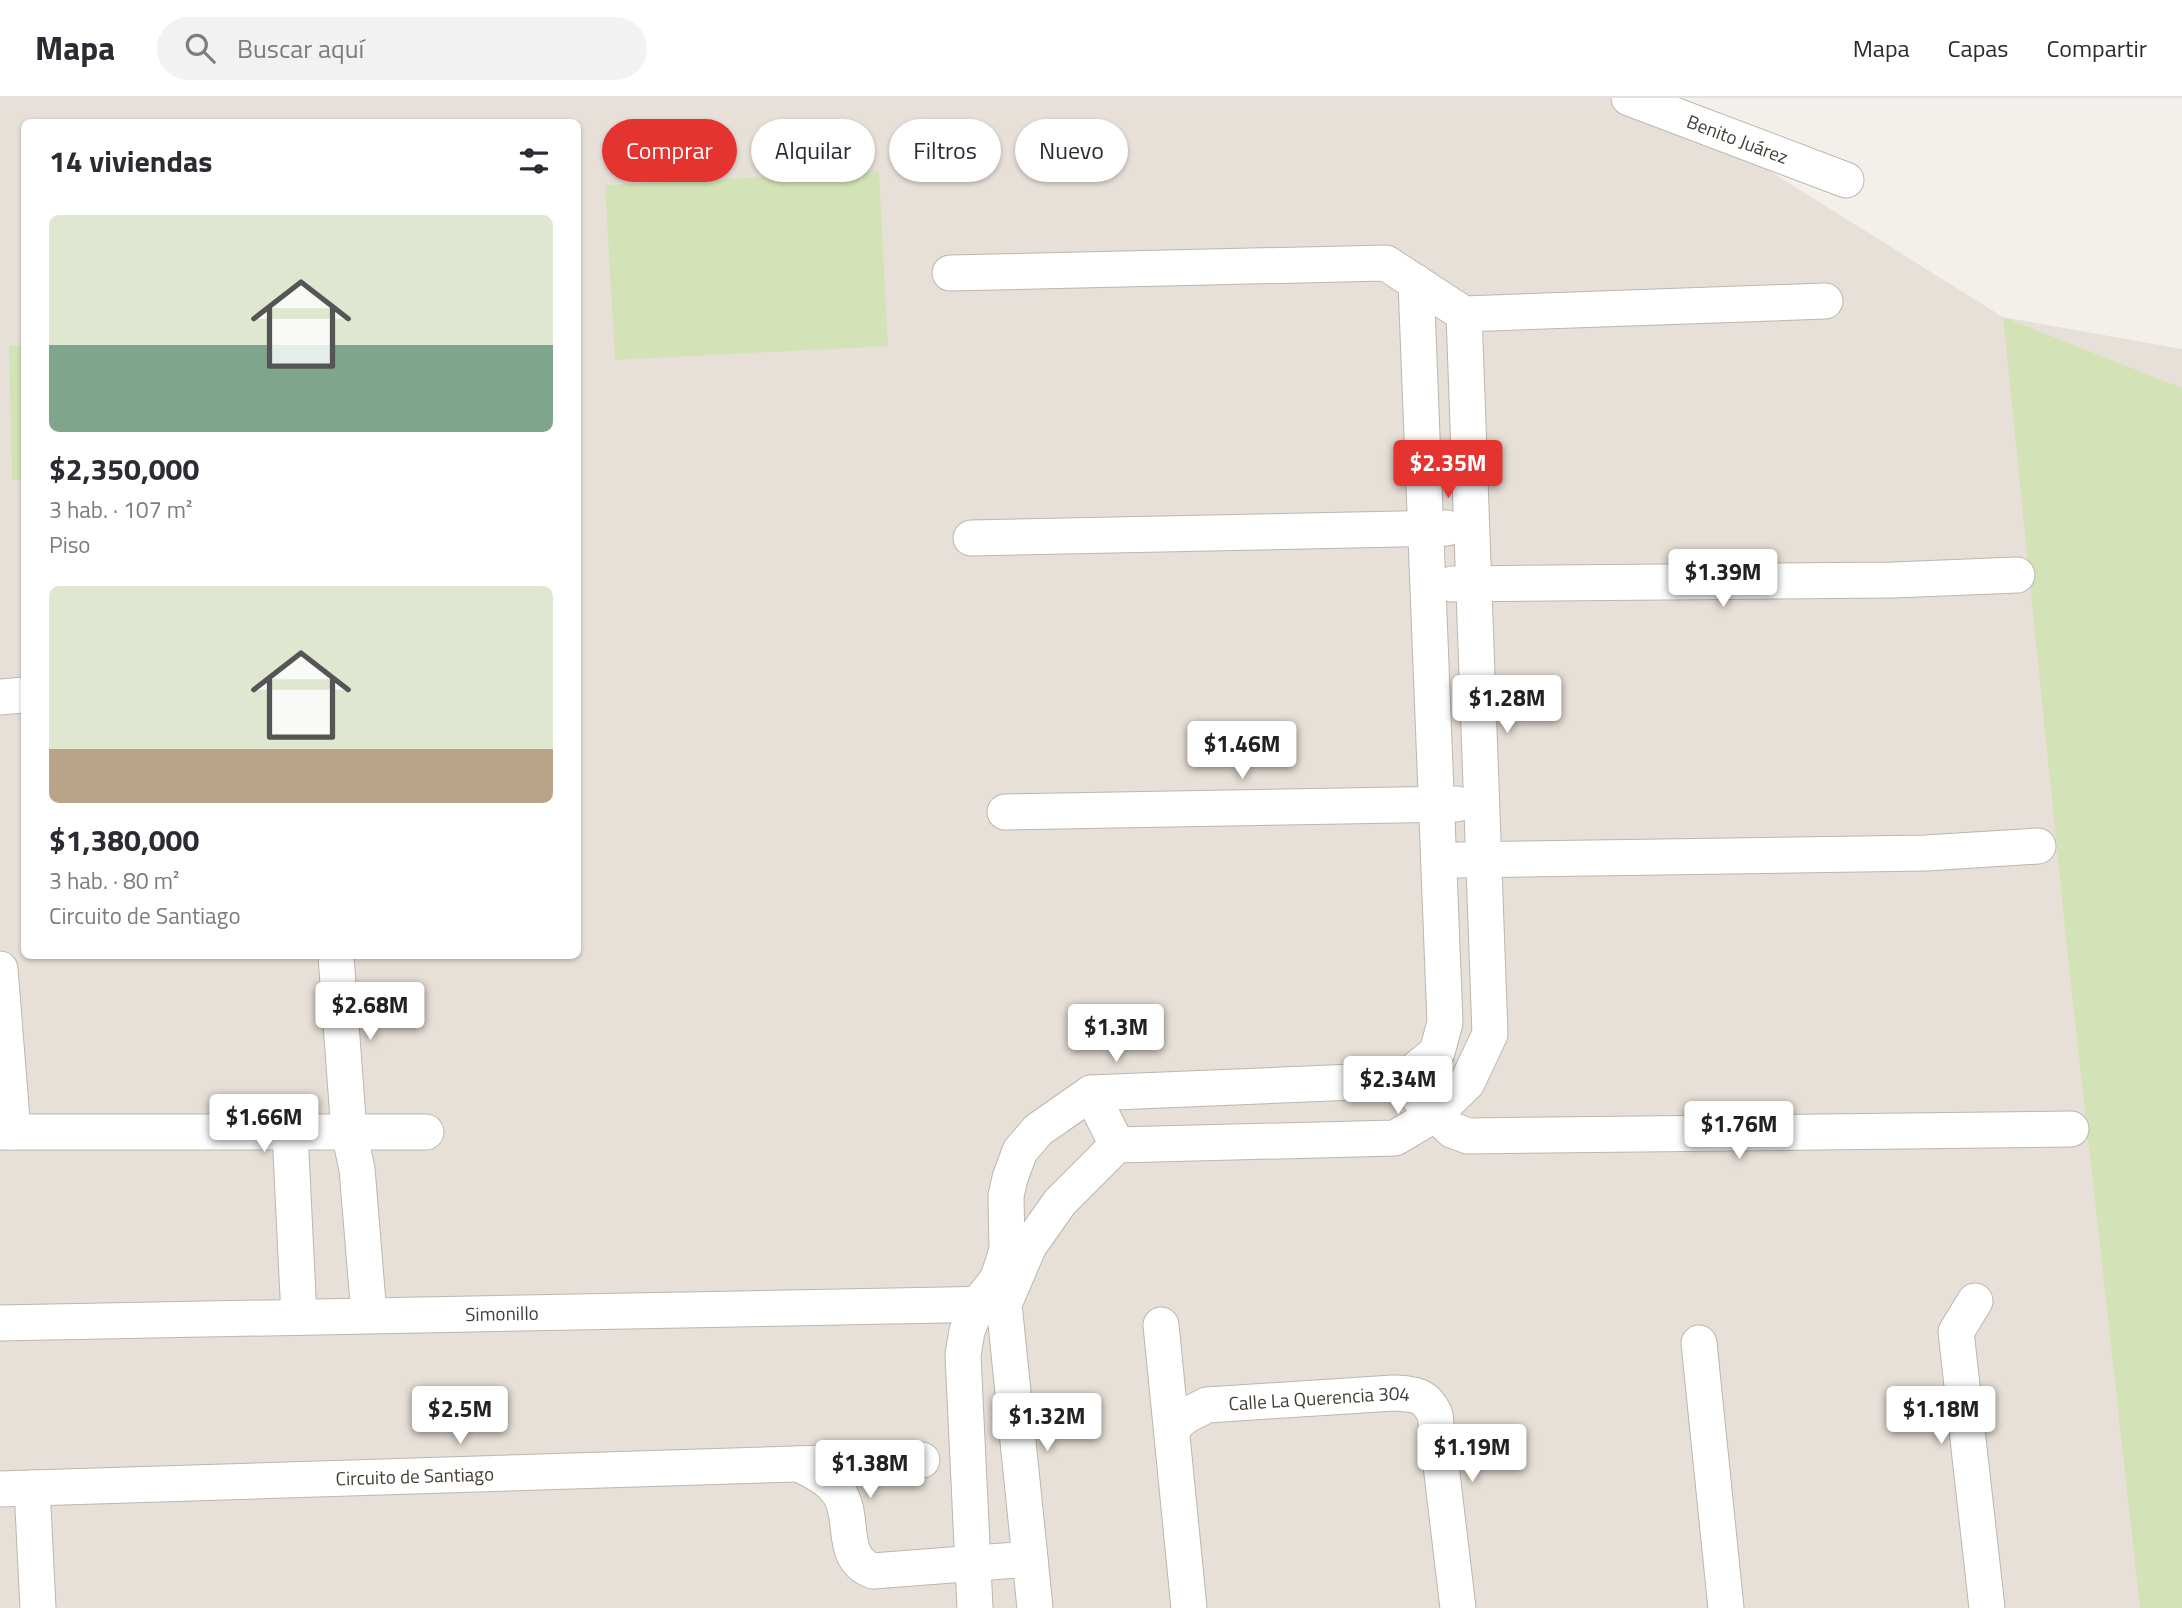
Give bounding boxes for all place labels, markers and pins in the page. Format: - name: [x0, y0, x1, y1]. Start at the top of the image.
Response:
- pin: $2.35M: [1391, 440, 1505, 500]
- pin: $1.39M: [1666, 550, 1780, 609]
- pin: $1.28M: [1450, 676, 1564, 735]
- pin: $1.46M: [1185, 722, 1299, 781]
- pin: $2.68M: [313, 982, 427, 1042]
- pin: $1.3M: [1067, 1004, 1165, 1064]
- pin: $2.34M: [1341, 1056, 1455, 1116]
- pin: $1.66M: [207, 1094, 321, 1154]
- pin: $1.76M: [1682, 1102, 1796, 1161]
- pin: $2.5M: [411, 1386, 509, 1446]
- pin: $1.18M: [1884, 1386, 1998, 1446]
- pin: $1.32M: [990, 1394, 1104, 1453]
- pin: $1.19M: [1415, 1424, 1529, 1484]
- pin: $1.38M: [813, 1440, 927, 1500]

